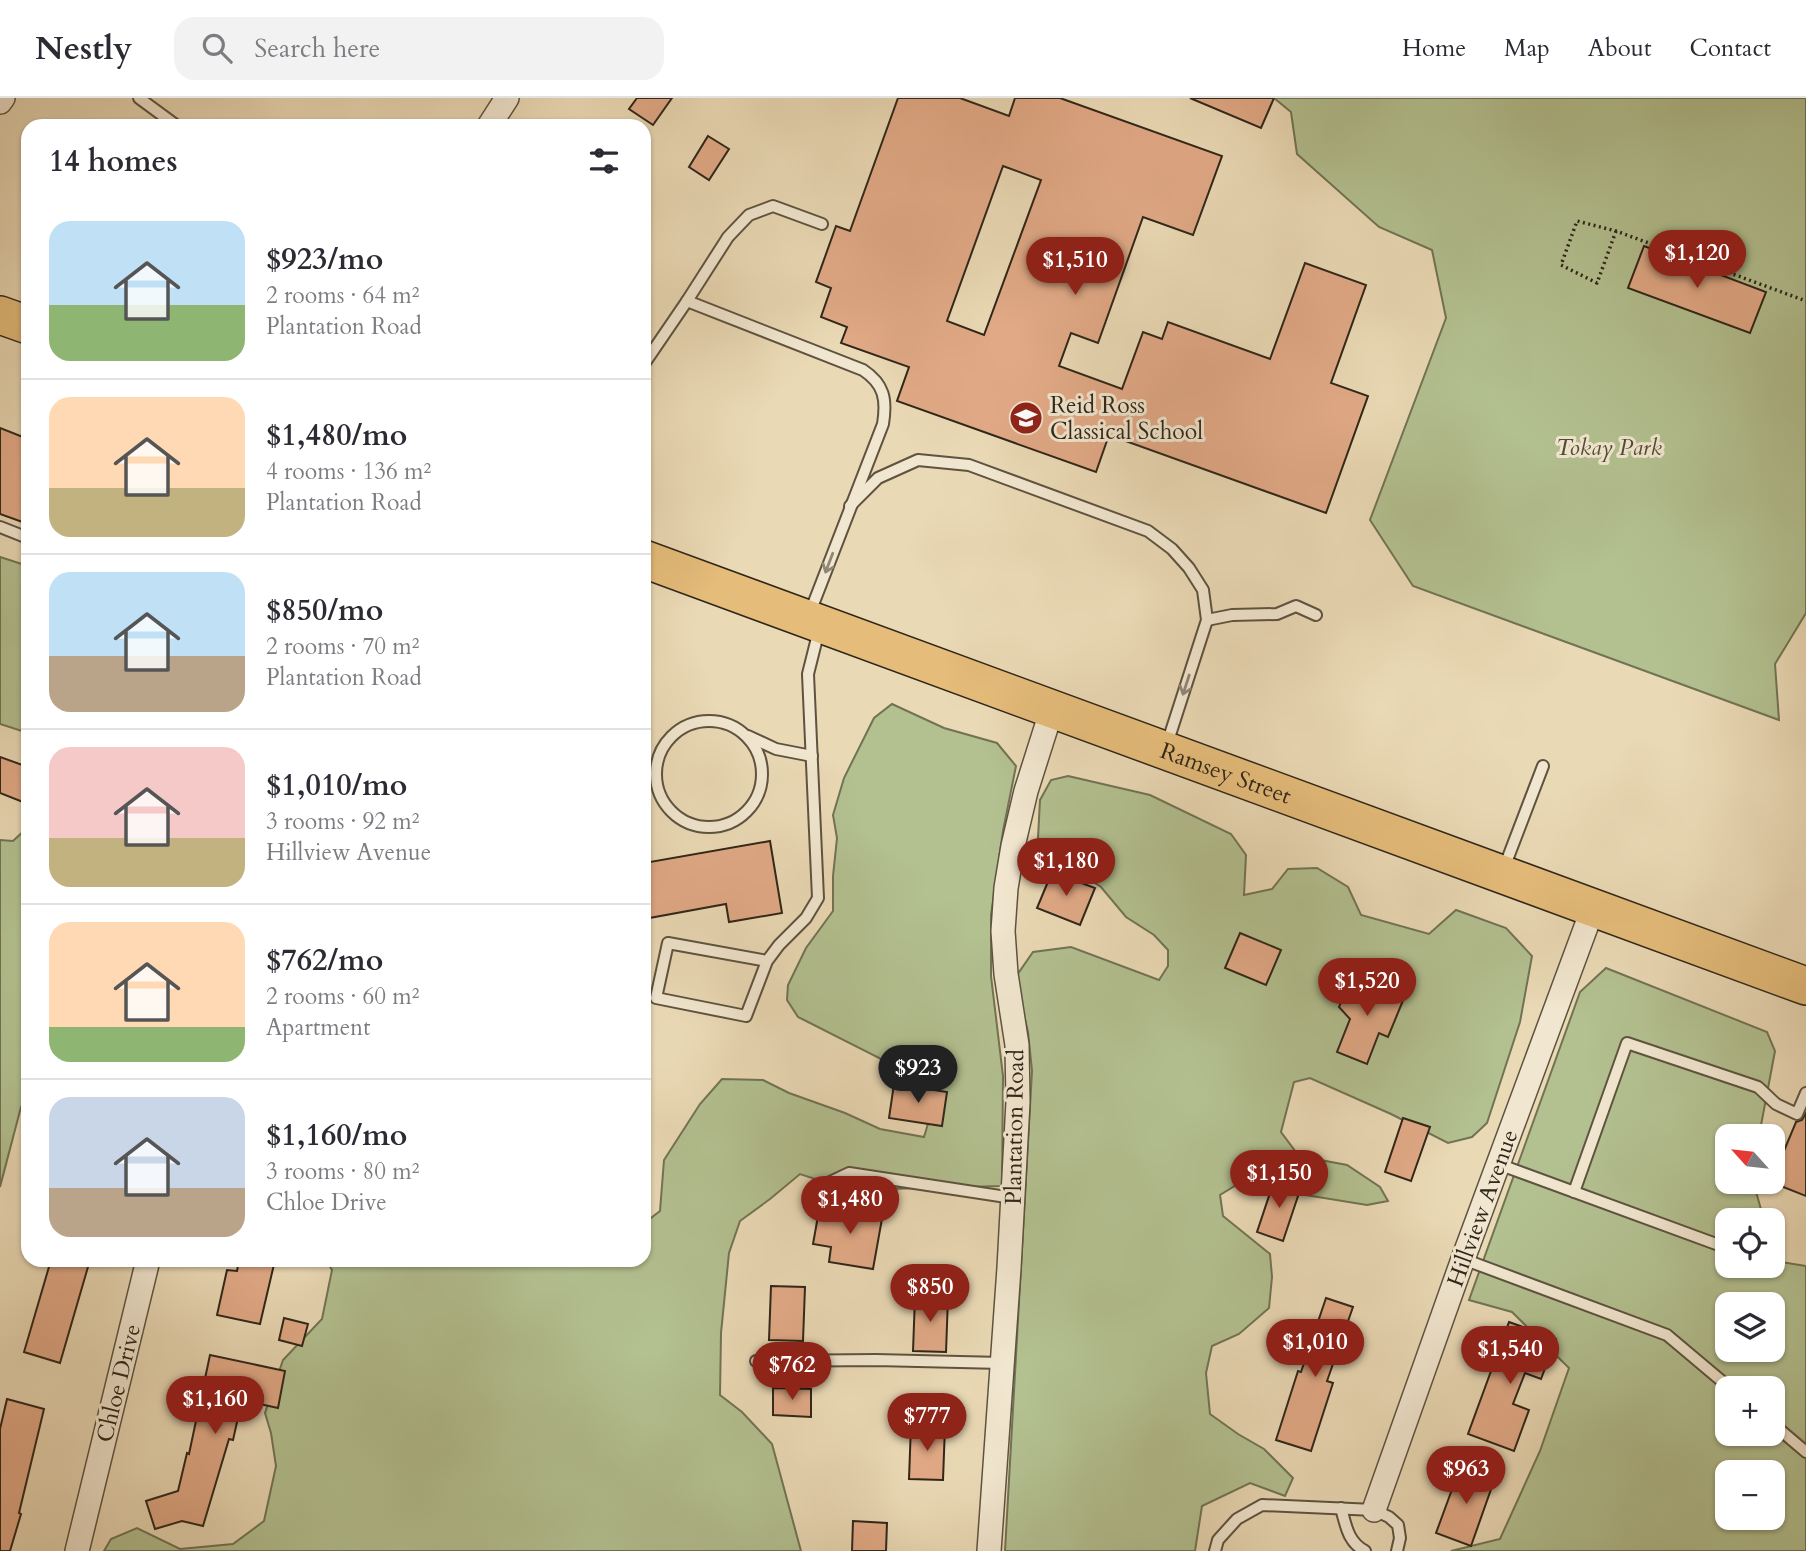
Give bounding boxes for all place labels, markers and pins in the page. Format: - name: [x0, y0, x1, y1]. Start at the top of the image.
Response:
- pin: $1,120: [1640, 230, 1754, 290]
- pin: $1,510: [1018, 238, 1132, 297]
- place label: Reid Ross Classical School: [1050, 390, 1203, 447]
- school or university icon: Reid Ross Classical School: [1007, 399, 1045, 437]
- pin: $1,180: [1009, 838, 1123, 898]
- pin: $1,520: [1310, 958, 1424, 1018]
- pin: $923: [877, 1046, 959, 1105]
- pin: $1,150: [1222, 1150, 1336, 1210]
- pin: $1,480: [793, 1176, 907, 1236]
- pin: $850: [889, 1264, 971, 1324]
- pin: $1,010: [1258, 1320, 1372, 1379]
- pin: $1,540: [1453, 1326, 1567, 1386]
- pin: $762: [751, 1342, 833, 1402]
- pin: $1,160: [158, 1376, 272, 1436]
- pin: $777: [886, 1394, 968, 1453]
- pin: $963: [1425, 1446, 1507, 1506]

